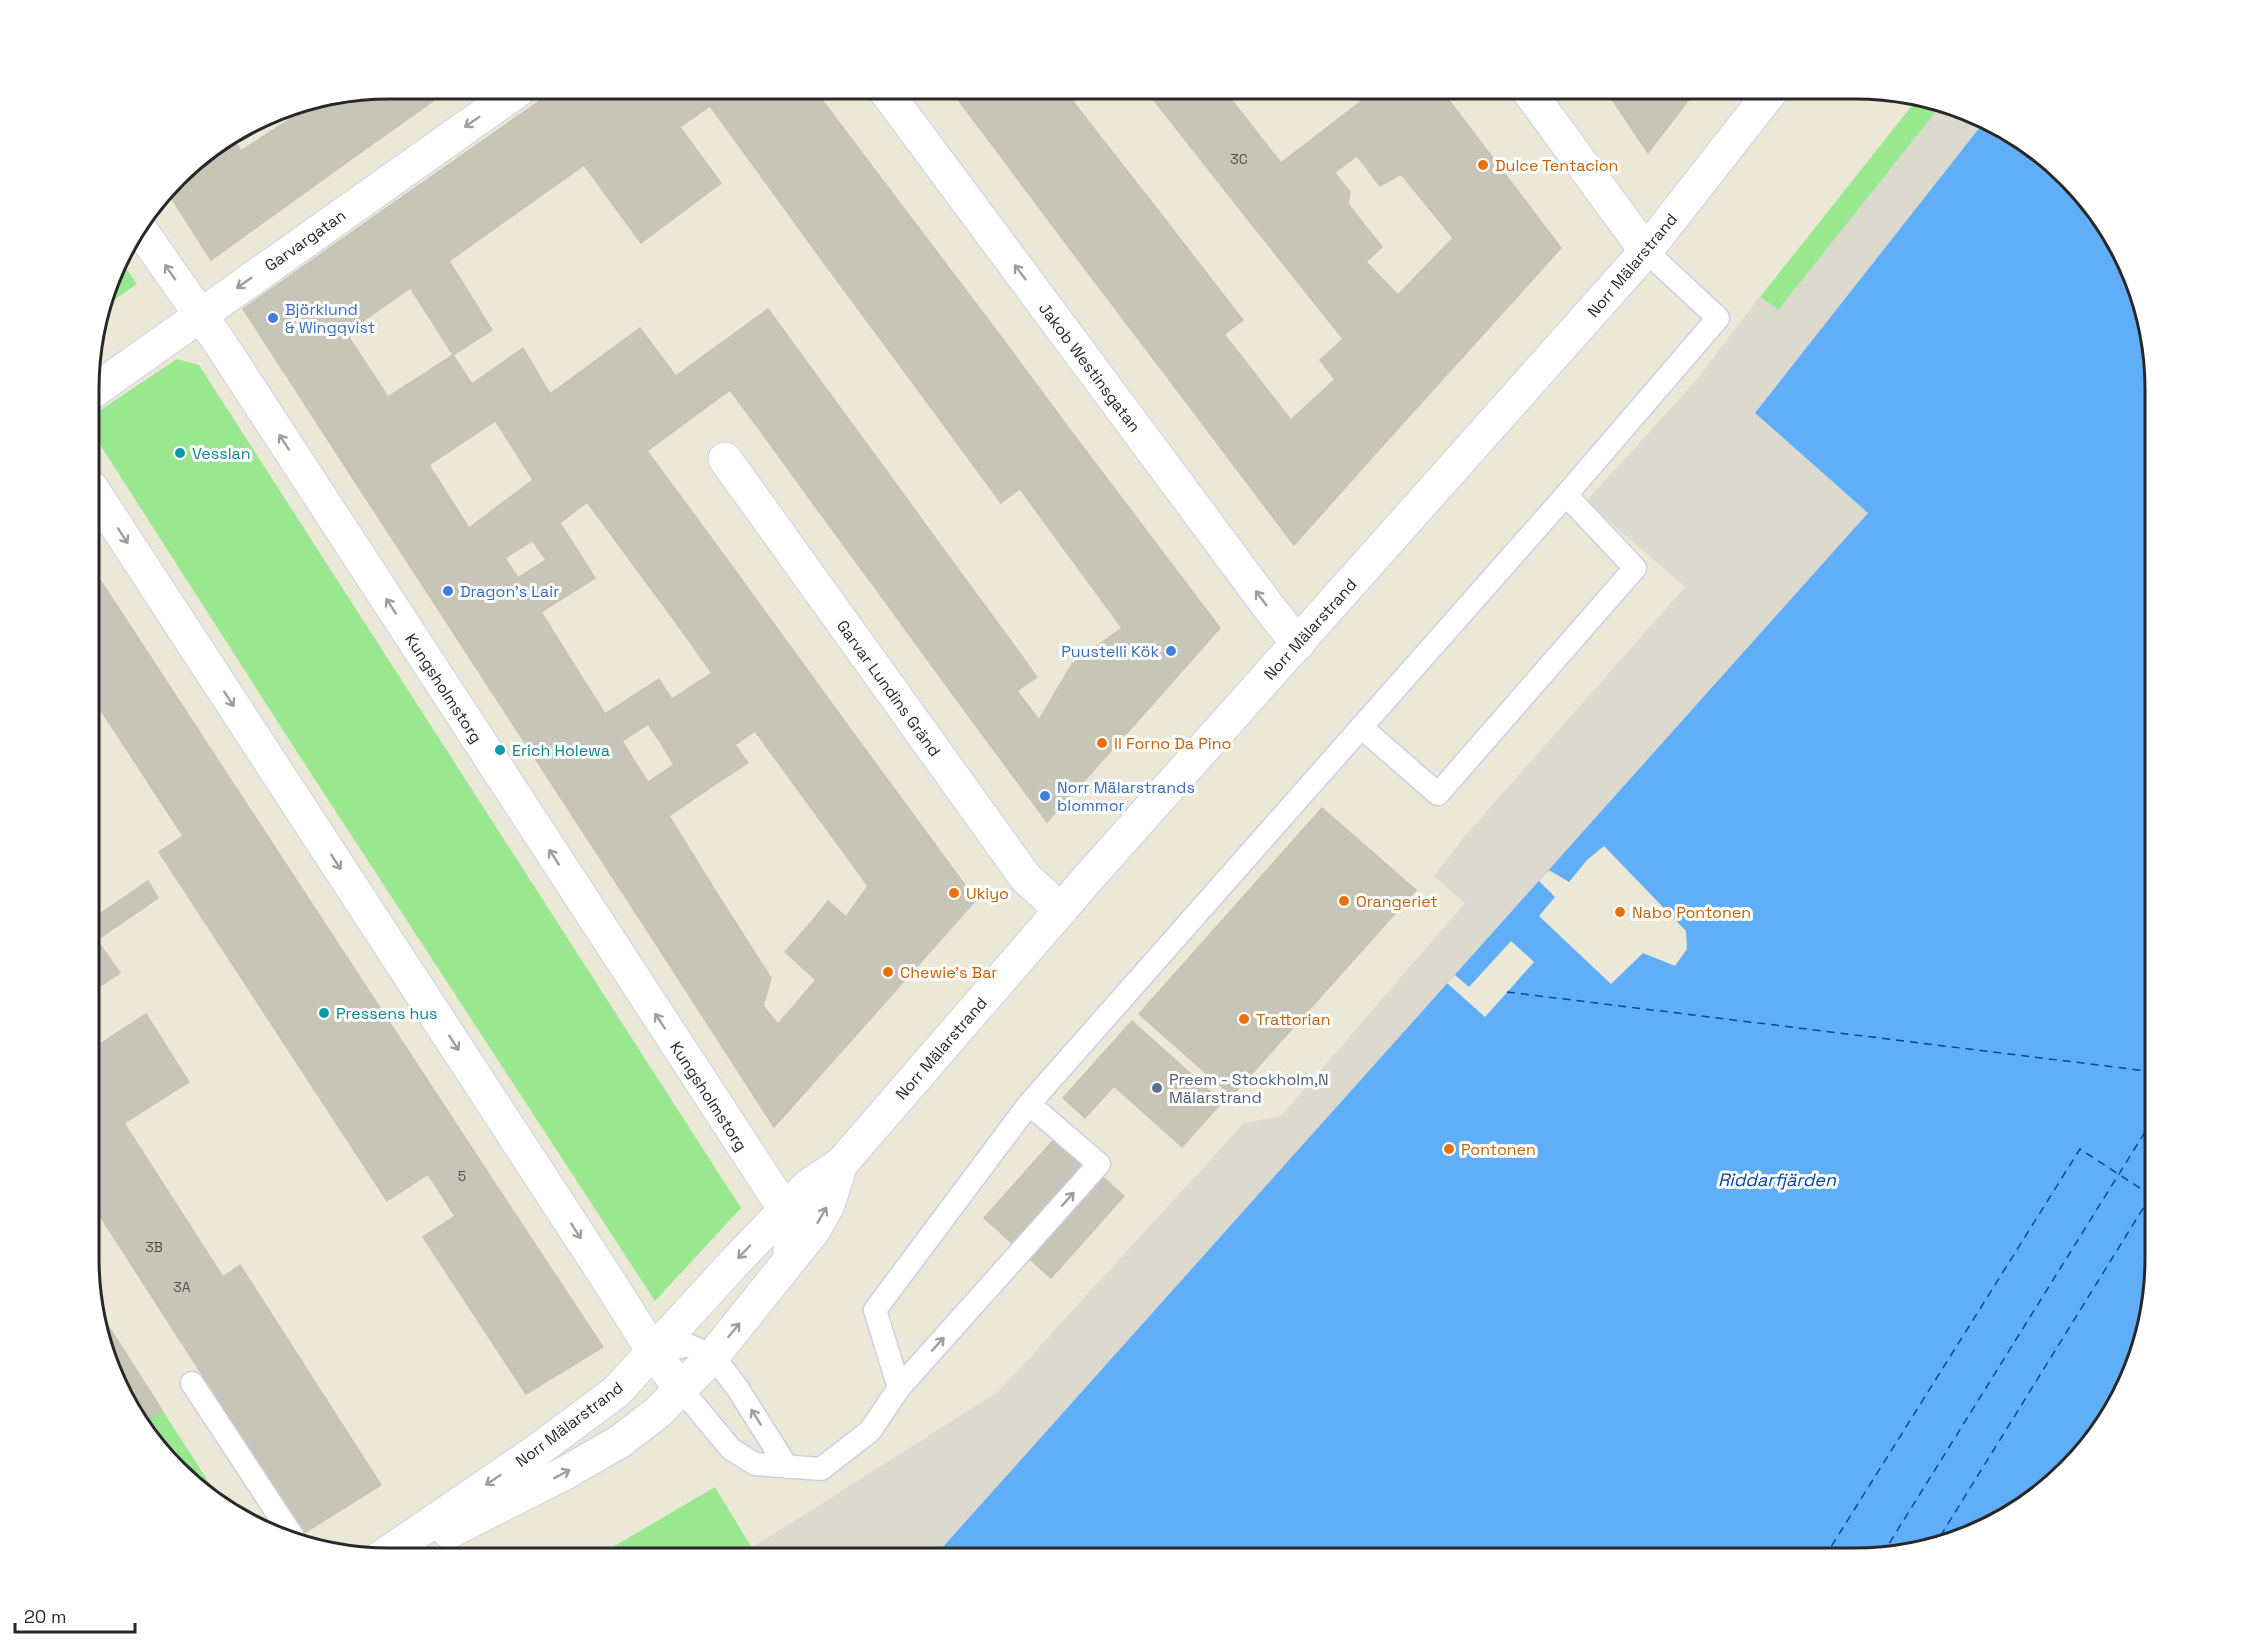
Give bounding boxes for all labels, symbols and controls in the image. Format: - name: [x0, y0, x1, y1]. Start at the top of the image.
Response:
- one-way arrow: [464, 116, 481, 128]
- house number: 3C: [1230, 150, 1248, 168]
- place label: Dulce Tentacion: [1495, 155, 1618, 176]
- marker: Dulce Tentacion: [1476, 158, 1490, 172]
- street label: Garvargatan: [261, 205, 350, 276]
- street label: Norr Mälarstrand: [1583, 209, 1682, 322]
- one-way arrow: [164, 264, 176, 281]
- one-way arrow: [1014, 265, 1026, 281]
- one-way arrow: [237, 277, 253, 289]
- street label: Jakob Westinsgatan: [1034, 298, 1145, 436]
- place label: Björklund & Wingqvist: [285, 299, 375, 338]
- marker: Björklund & Wingqvist: [266, 311, 280, 325]
- one-way arrow: [278, 434, 290, 451]
- place label: Vesslan: [192, 443, 251, 464]
- marker: Vesslan: [173, 446, 187, 460]
- one-way arrow: [117, 527, 129, 544]
- street label: Norr Mälarstrand: [1259, 574, 1361, 684]
- place label: Dragon's Lair: [460, 581, 559, 602]
- marker: Dragon's Lair: [441, 584, 455, 598]
- one-way arrow: [1255, 590, 1268, 606]
- one-way arrow: [384, 597, 397, 614]
- street label: Garvar Lundins Gränd: [832, 616, 945, 761]
- street label: Kungsholmstorg: [400, 630, 487, 747]
- place label: Puustelli Kök: [1061, 641, 1159, 662]
- marker: Puustelli Kök: [1164, 644, 1178, 658]
- one-way arrow: [224, 690, 236, 707]
- place label: Il Forno Da Pino: [1114, 733, 1231, 754]
- marker: Il Forno Da Pino: [1095, 736, 1109, 750]
- place label: Erich Holewa: [512, 740, 610, 761]
- marker: Erich Holewa: [493, 743, 507, 757]
- place label: Norr Mälarstrands blommor: [1057, 777, 1195, 816]
- marker: Norr Mälarstrands blommor: [1038, 789, 1052, 803]
- one-way arrow: [548, 849, 560, 866]
- one-way arrow: [330, 854, 342, 870]
- place label: Ukiyo: [966, 883, 1009, 904]
- marker: Ukiyo: [947, 886, 961, 900]
- place label: Orangeriet: [1356, 891, 1438, 912]
- marker: Orangeriet: [1337, 894, 1351, 908]
- place label: Nabo Pontonen: [1632, 902, 1751, 923]
- marker: Nabo Pontonen: [1613, 905, 1627, 919]
- place label: Chewie's Bar: [900, 962, 997, 983]
- marker: Chewie's Bar: [881, 965, 895, 979]
- street label: Norr Mälarstrand: [891, 993, 992, 1104]
- place label: Pressens hus: [336, 1003, 437, 1024]
- marker: Pressens hus: [317, 1006, 331, 1020]
- place label: Trattorian: [1256, 1009, 1331, 1030]
- marker: Trattorian: [1237, 1012, 1251, 1026]
- one-way arrow: [654, 1013, 666, 1030]
- one-way arrow: [448, 1035, 460, 1051]
- street label: Kungsholmstorg: [665, 1038, 752, 1155]
- place label: Preem - Stockholm,N Mälarstrand: [1169, 1069, 1329, 1108]
- marker: Preem - Stockholm,N Mälarstrand: [1150, 1081, 1164, 1095]
- place label: Pontonen: [1461, 1139, 1536, 1160]
- marker: Pontonen: [1442, 1142, 1456, 1156]
- house number: 5: [458, 1167, 466, 1185]
- water label: Riddarfjärden: [1718, 1168, 1837, 1191]
- one-way arrow: [1061, 1191, 1075, 1206]
- one-way arrow: [816, 1207, 828, 1224]
- one-way arrow: [571, 1222, 583, 1239]
- house number: 3B: [145, 1238, 163, 1256]
- one-way arrow: [737, 1245, 751, 1260]
- house number: 3A: [173, 1278, 191, 1296]
- one-way arrow: [727, 1322, 740, 1338]
- one-way arrow: [931, 1337, 945, 1352]
- street label: Norr Mälarstrand: [511, 1377, 627, 1472]
- one-way arrow: [749, 1409, 761, 1426]
- one-way arrow: [553, 1468, 570, 1480]
- one-way arrow: [486, 1474, 502, 1486]
- scale bar: [15, 1596, 135, 1634]
- text: 20 m: [24, 1605, 67, 1628]

